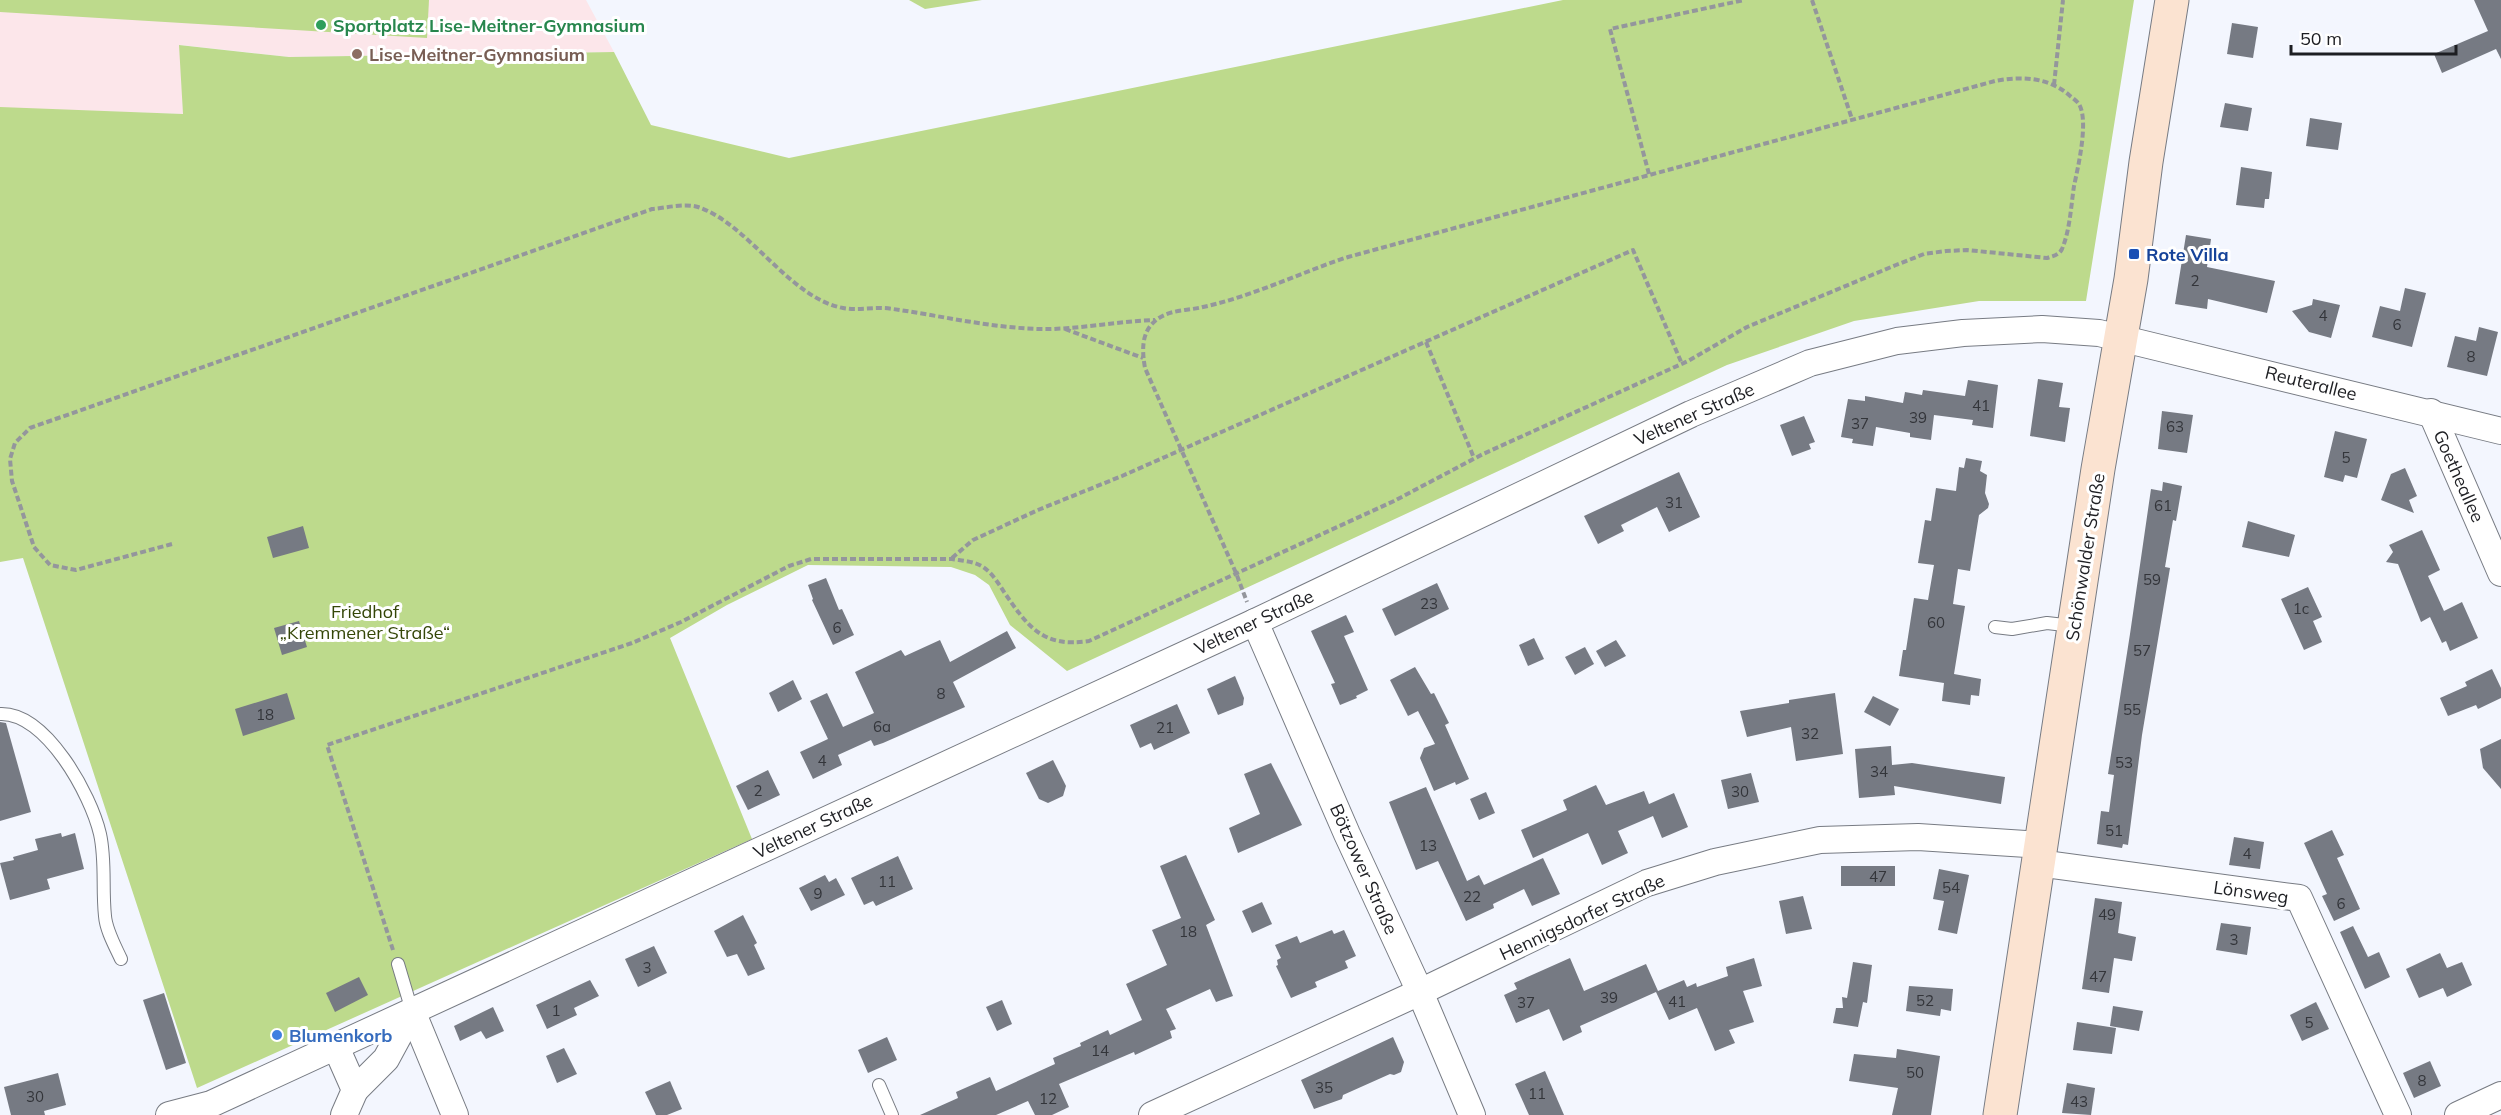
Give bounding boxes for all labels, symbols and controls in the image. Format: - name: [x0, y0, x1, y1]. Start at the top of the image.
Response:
- place label: Sportplatz Lise-Meitner-Gymnasium: [333, 14, 645, 37]
- marker: Sportplatz Lise-Meitner-Gymnasium: [314, 18, 328, 32]
- scale bar: [2291, 18, 2456, 56]
- text: 50 m: [2300, 27, 2342, 50]
- place label: Lise-Meitner-Gymnasium: [369, 43, 585, 66]
- marker: Lise-Meitner-Gymnasium: [350, 47, 364, 61]
- place label: Rote Villa: [2146, 243, 2229, 266]
- marker: Rote Villa: [2127, 247, 2141, 261]
- house number: 2: [2190, 271, 2200, 290]
- house number: 4: [2318, 306, 2328, 325]
- house number: 6: [2392, 315, 2402, 334]
- house number: 8: [2466, 347, 2476, 366]
- street label: Reuterallee: [2263, 360, 2359, 406]
- street label: Veltener Straße: [1630, 377, 1758, 451]
- house number: 41: [1972, 396, 1990, 415]
- house number: 39: [1909, 408, 1927, 427]
- house number: 37: [1851, 414, 1869, 433]
- house number: 63: [2166, 417, 2184, 436]
- street label: Goetheallee: [2428, 426, 2490, 526]
- house number: 5: [2341, 448, 2351, 467]
- street label: Schönwalder Straße: [2060, 471, 2110, 643]
- house number: 31: [1665, 493, 1683, 512]
- house number: 61: [2154, 496, 2172, 515]
- house number: 59: [2143, 570, 2161, 589]
- street label: Veltener Straße: [1191, 584, 1317, 660]
- house number: 23: [1420, 594, 1438, 613]
- house number: 1c: [2293, 599, 2309, 618]
- park label: Friedhof „Kremmener Straße“: [280, 600, 450, 644]
- house number: 60: [1927, 613, 1945, 632]
- house number: 6: [832, 618, 842, 637]
- house number: 57: [2133, 641, 2151, 660]
- house number: 8: [936, 684, 946, 703]
- house number: 55: [2123, 700, 2141, 719]
- house number: 18: [256, 705, 274, 724]
- house number: 6a: [873, 717, 891, 736]
- house number: 21: [1156, 718, 1174, 737]
- house number: 32: [1801, 724, 1819, 743]
- house number: 4: [817, 751, 827, 770]
- house number: 53: [2115, 753, 2133, 772]
- house number: 34: [1870, 762, 1888, 781]
- house number: 2: [753, 781, 763, 800]
- house number: 30: [1731, 782, 1749, 801]
- street label: Veltener Straße: [750, 788, 876, 864]
- street label: Bötzower Straße: [1325, 800, 1403, 938]
- house number: 51: [2105, 821, 2123, 840]
- house number: 13: [1419, 836, 1437, 855]
- house number: 4: [2242, 844, 2252, 863]
- house number: 47: [1869, 867, 1887, 886]
- street label: Hennigsdorfer Straße: [1496, 869, 1668, 965]
- house number: 11: [878, 872, 896, 891]
- street label: Lönsweg: [2212, 875, 2290, 909]
- house number: 54: [1942, 878, 1960, 897]
- house number: 9: [813, 884, 823, 903]
- house number: 22: [1463, 887, 1481, 906]
- house number: 6: [2336, 894, 2346, 913]
- house number: 49: [2098, 905, 2116, 924]
- house number: 18: [1179, 922, 1197, 941]
- house number: 3: [2229, 930, 2239, 949]
- house number: 3: [642, 958, 652, 977]
- house number: 47: [2089, 967, 2107, 986]
- house number: 39: [1600, 988, 1618, 1007]
- house number: 52: [1916, 991, 1934, 1010]
- house number: 41: [1668, 992, 1686, 1011]
- house number: 37: [1517, 993, 1535, 1012]
- house number: 1: [551, 1001, 561, 1020]
- house number: 5: [2304, 1013, 2314, 1032]
- place label: Blumenkorb: [289, 1024, 392, 1047]
- marker: Blumenkorb: [270, 1028, 284, 1042]
- house number: 14: [1091, 1041, 1109, 1060]
- house number: 50: [1906, 1063, 1924, 1082]
- house number: 8: [2417, 1071, 2427, 1090]
- house number: 35: [1315, 1078, 1333, 1097]
- house number: 11: [1528, 1084, 1546, 1103]
- house number: 30: [26, 1087, 44, 1106]
- house number: 12: [1039, 1089, 1057, 1108]
- house number: 43: [2070, 1092, 2088, 1111]

